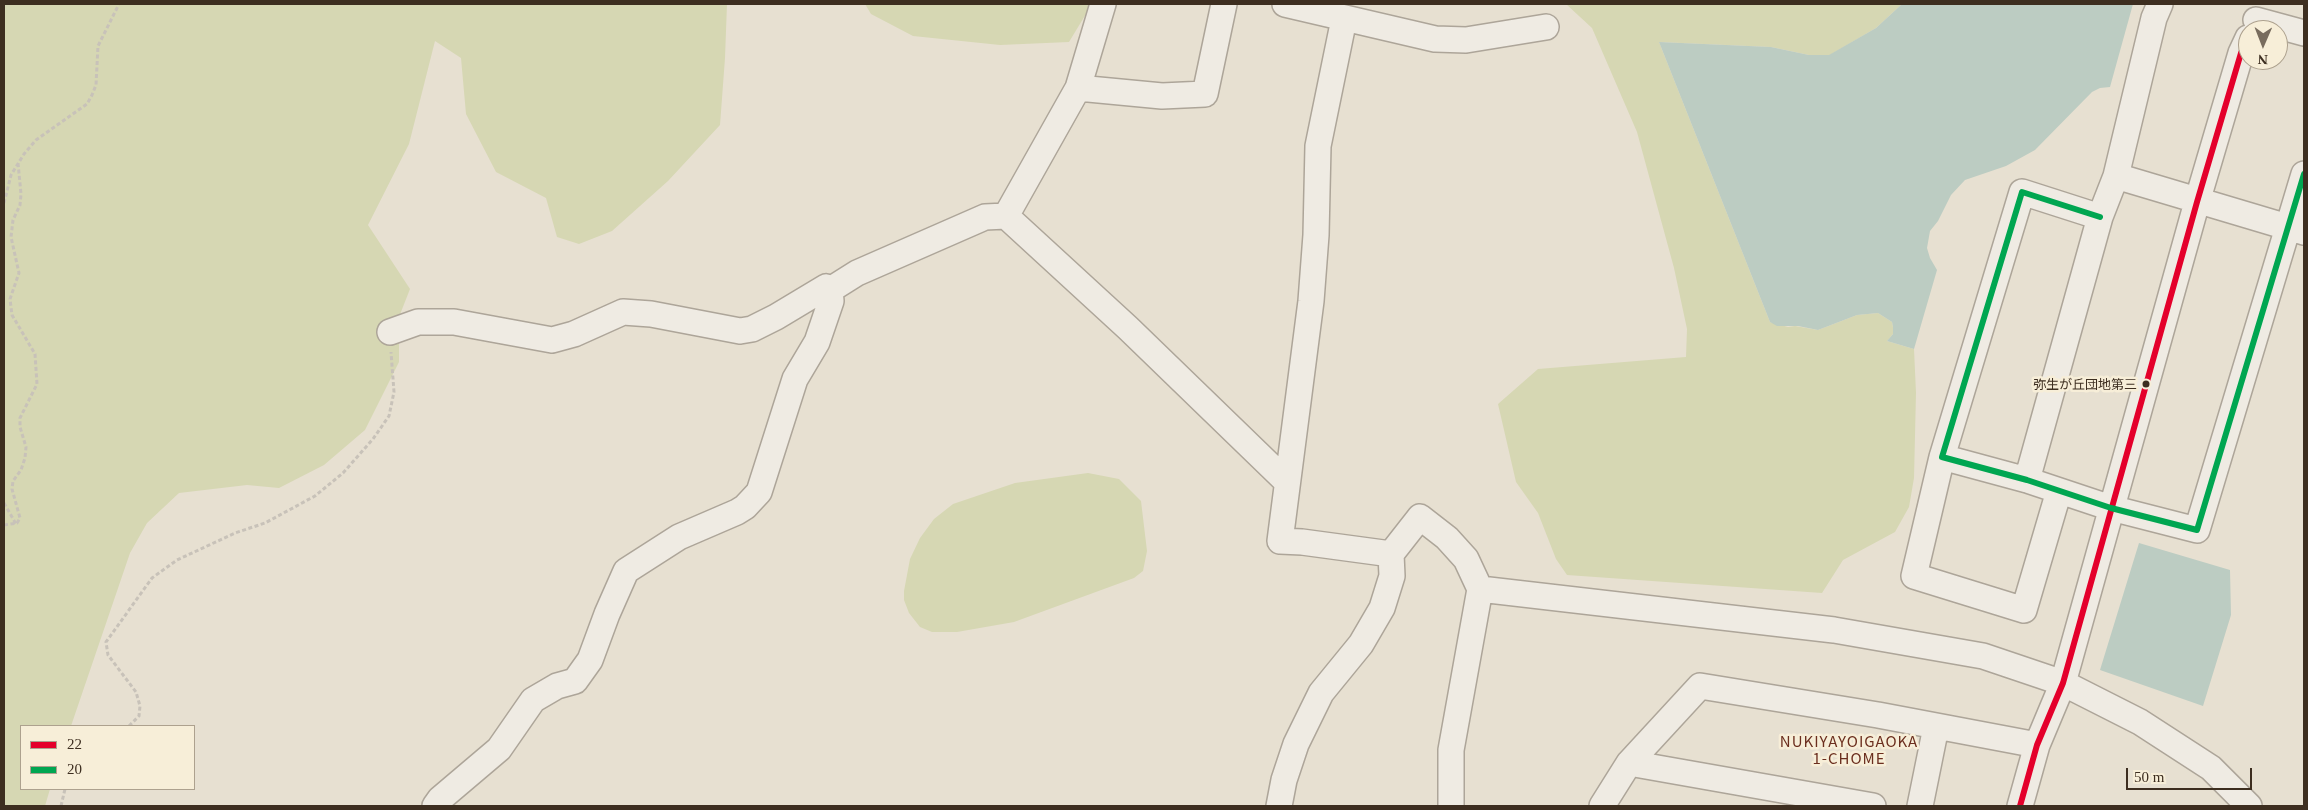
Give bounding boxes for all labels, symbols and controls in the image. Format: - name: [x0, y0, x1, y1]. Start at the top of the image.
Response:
- north arrow: [2238, 20, 2288, 70]
- text: N: [2258, 52, 2268, 67]
- place label: 弥生が丘団地第三: [2033, 376, 2137, 392]
- marker: 弥生が丘団地第三: [2141, 379, 2151, 389]
- legend: [20, 725, 195, 790]
- district label: NUKIYAYOIGAOKA 1-CHOME: [1778, 732, 1920, 767]
- text: 22: [67, 736, 82, 752]
- scale bar: [2128, 758, 2254, 790]
- text: 20: [67, 761, 82, 777]
- text: 50 m: [2134, 769, 2164, 785]

